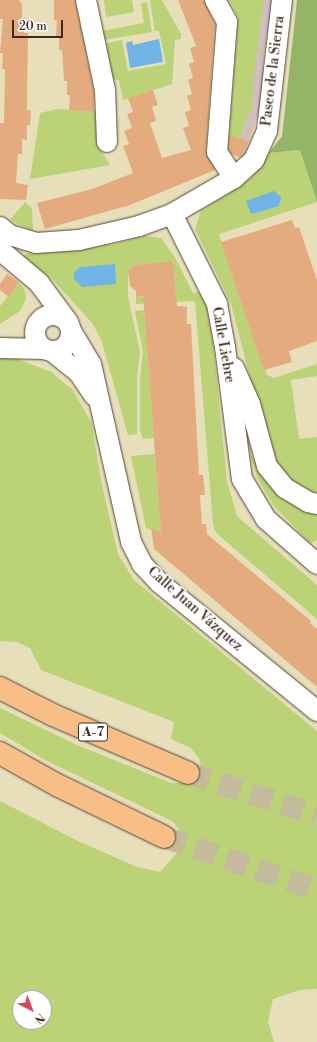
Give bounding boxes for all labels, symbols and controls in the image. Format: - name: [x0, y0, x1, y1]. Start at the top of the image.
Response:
- scale bar: [14, 12, 65, 38]
- street label: Paseo de la Sierra: [258, 15, 288, 127]
- text: 20 m: [19, 19, 47, 34]
- street label: Calle Liebre: [208, 306, 238, 384]
- street label: Calle Juan Vázquez: [144, 563, 246, 655]
- road number: A-7: [77, 721, 109, 743]
- north arrow: [12, 990, 52, 1030]
- text: N: [31, 1010, 47, 1026]

